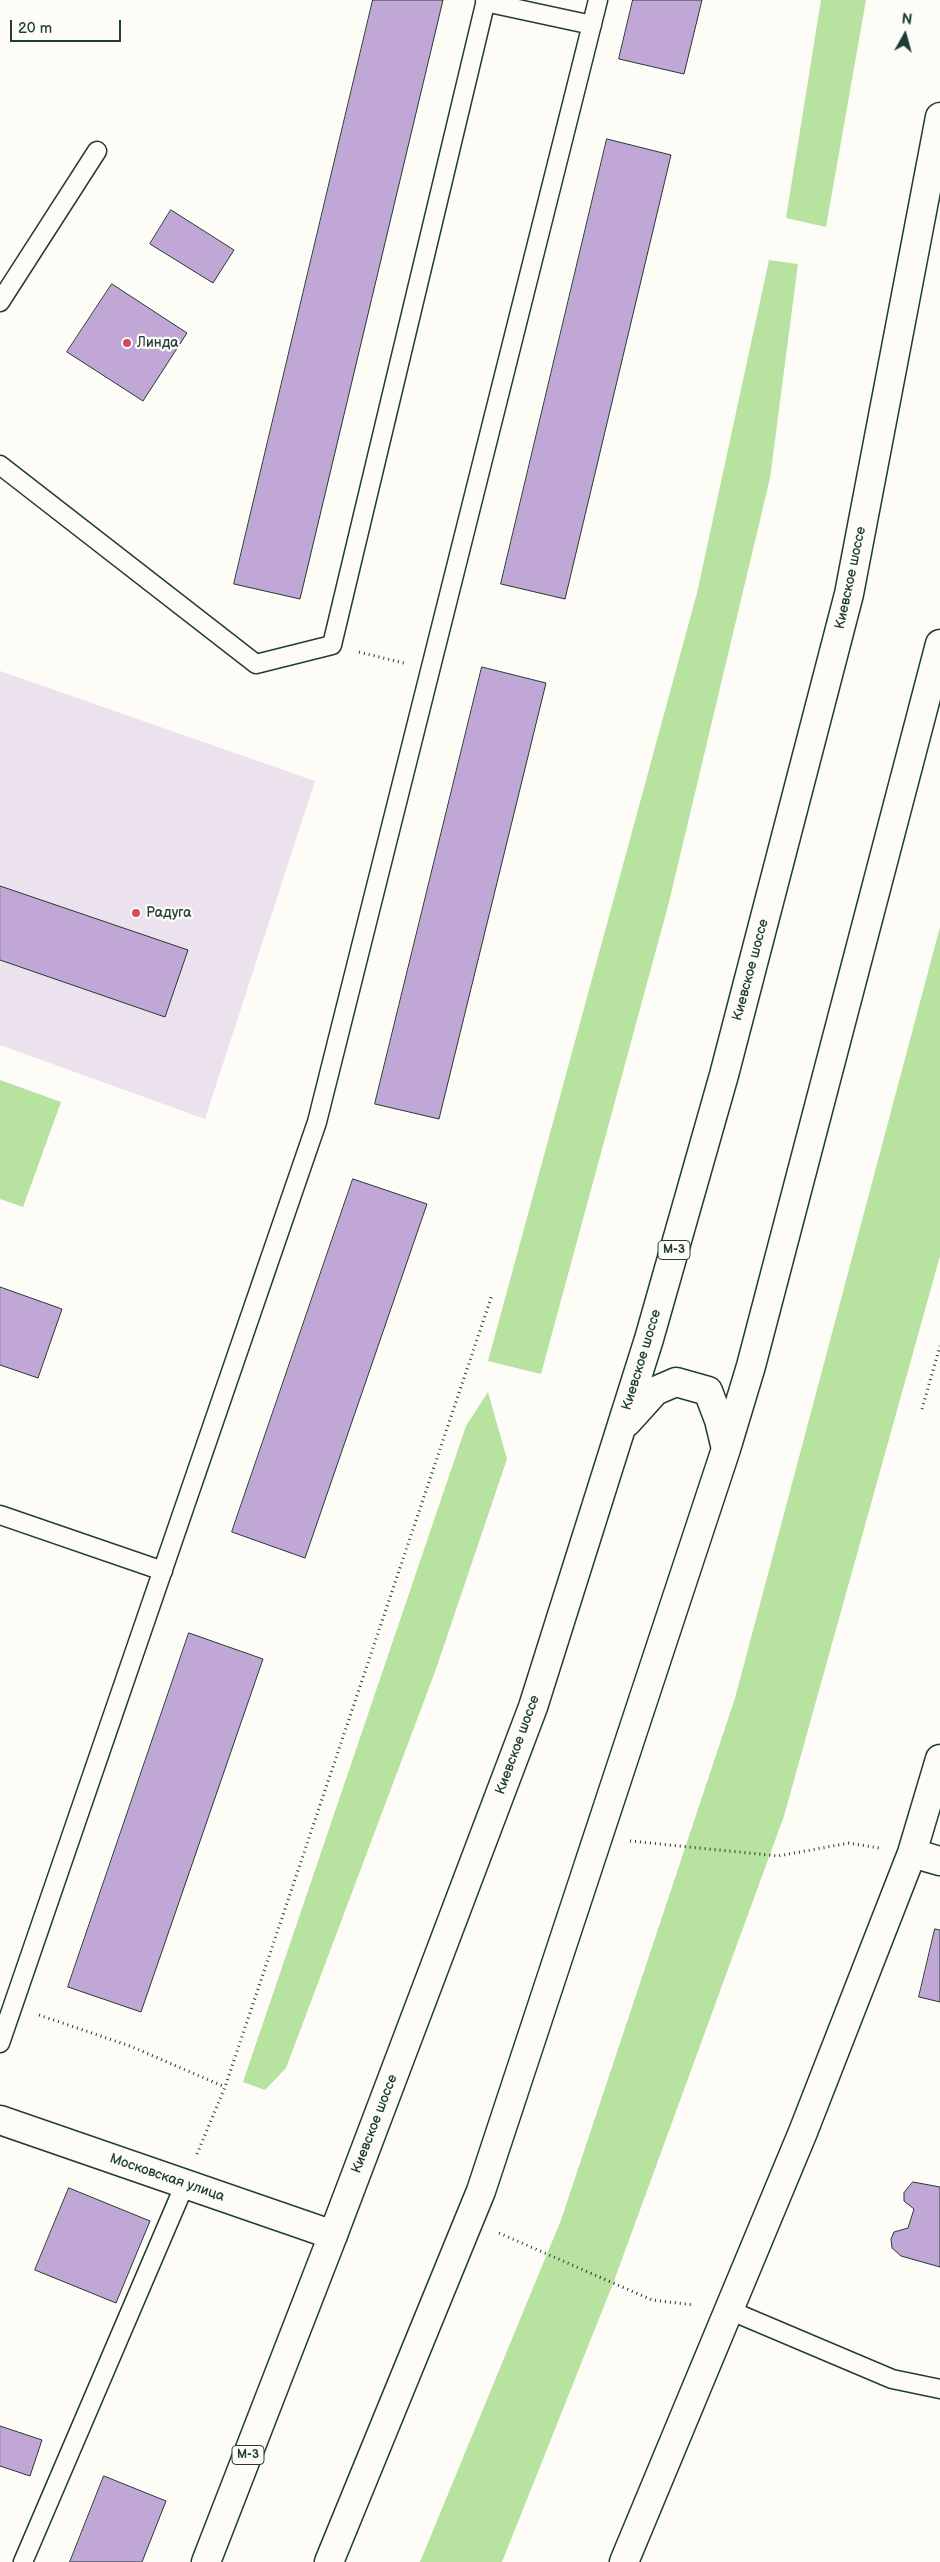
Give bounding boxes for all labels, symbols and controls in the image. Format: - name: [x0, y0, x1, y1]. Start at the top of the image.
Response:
- scale bar: [12, 10, 124, 42]
- north arrow: [880, 10, 930, 60]
- text: N: [901, 11, 913, 29]
- text: 20 m: [18, 19, 52, 38]
- place label: Линда: [137, 335, 178, 351]
- marker: Линда: [121, 337, 133, 349]
- street label: Киевское шоссе: [832, 525, 870, 631]
- place label: Радуга: [146, 905, 191, 921]
- marker: Радуга: [130, 907, 142, 919]
- street label: Киевское шоссе: [729, 917, 773, 1023]
- road number: М-3: [658, 1240, 690, 1260]
- street label: Киевское шоссе: [619, 1308, 665, 1412]
- street label: Киевское шоссе: [492, 1693, 544, 1797]
- street label: Киевское шоссе: [348, 2072, 402, 2176]
- street label: Московская улица: [107, 2150, 227, 2206]
- road number: М-3: [232, 2446, 264, 2464]

